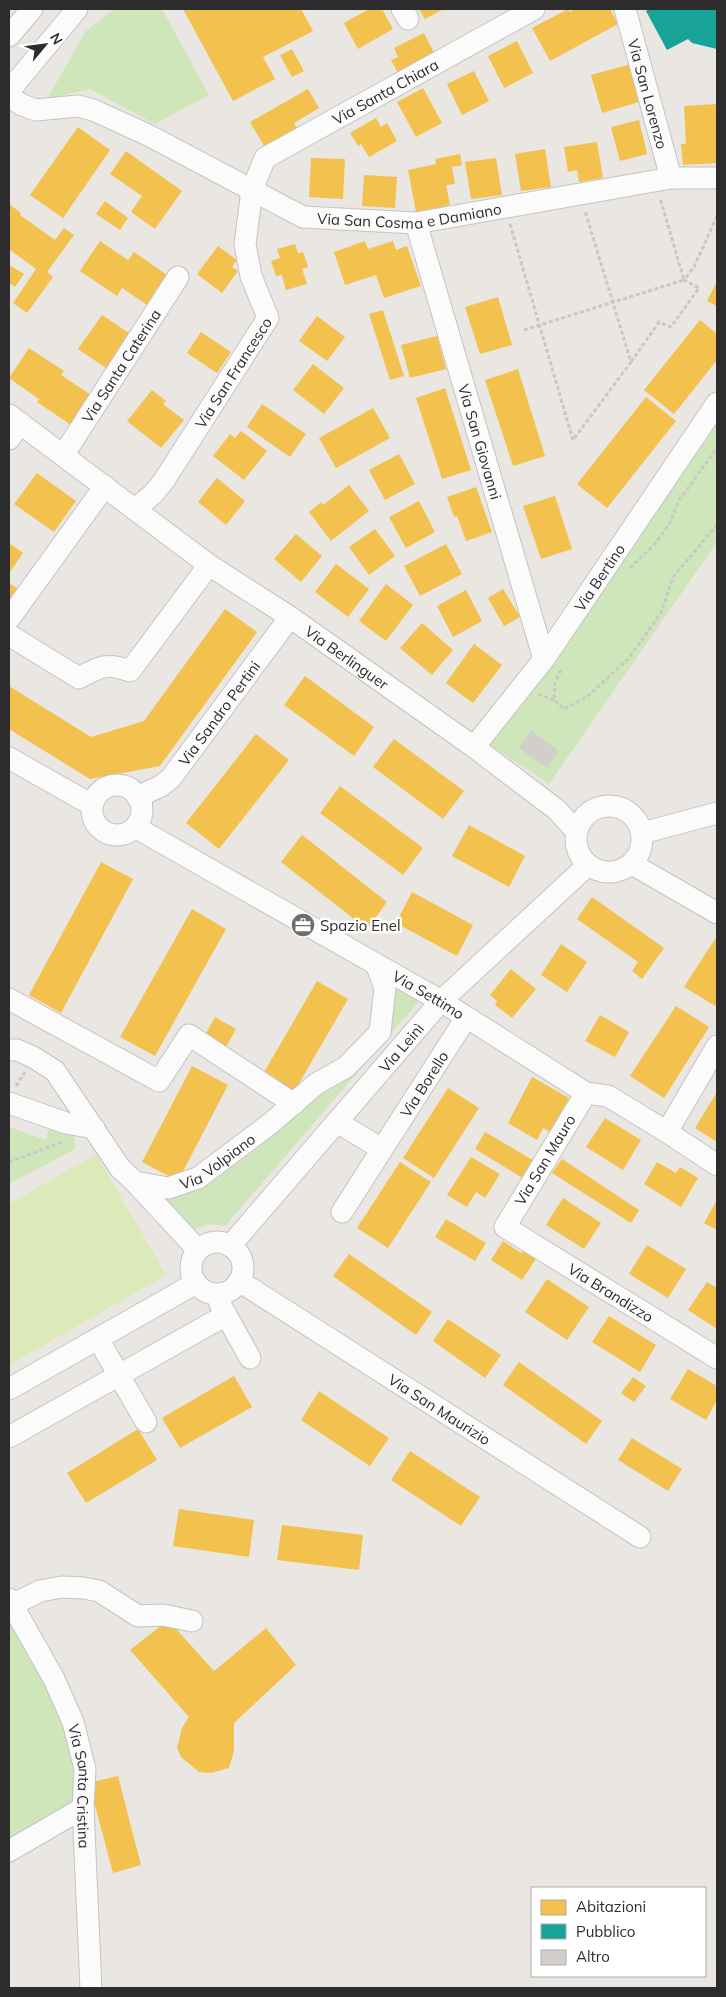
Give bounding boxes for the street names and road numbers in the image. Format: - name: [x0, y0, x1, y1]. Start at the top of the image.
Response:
- street label: Via San Lorenzo: [624, 37, 672, 151]
- street label: Via Santa Chiara: [329, 54, 442, 128]
- street label: Via San Cosma e Damiano: [317, 199, 503, 233]
- street label: Via Santa Caterina: [77, 305, 164, 426]
- street label: Via San Francesco: [190, 313, 276, 432]
- street label: Via San Giovanni: [454, 382, 506, 502]
- street label: Via Bertino: [570, 540, 629, 615]
- street label: Via Berlinguer: [301, 621, 393, 694]
- street label: Via Sandro Pertini: [174, 657, 264, 769]
- street label: Via Settimo: [389, 966, 468, 1023]
- street label: Via Leinì: [374, 1019, 427, 1076]
- street label: Via Borello: [396, 1047, 452, 1121]
- street label: Via San Mauro: [510, 1111, 580, 1209]
- street label: Via Volpiano: [177, 1129, 259, 1193]
- street label: Via Brandizzo: [565, 1259, 657, 1326]
- street label: Via San Maurizio: [385, 1369, 494, 1449]
- street label: Via Santa Cristina: [64, 1722, 95, 1849]

